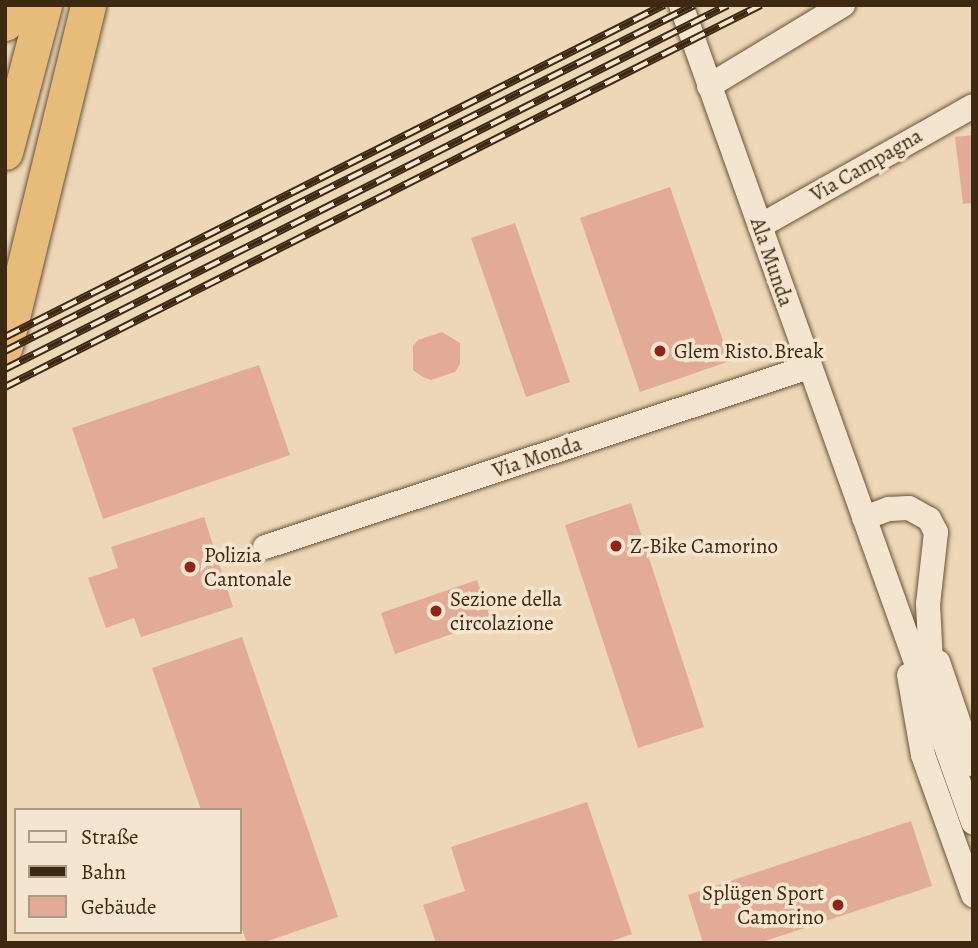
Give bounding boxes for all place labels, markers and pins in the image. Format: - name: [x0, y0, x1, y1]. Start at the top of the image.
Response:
- place label: Glem Risto.Break: [674, 338, 824, 364]
- marker: Glem Risto.Break: [652, 343, 668, 359]
- place label: Z-Bike Camorino: [630, 533, 778, 559]
- marker: Z-Bike Camorino: [608, 538, 624, 554]
- place label: Polizia Cantonale: [204, 542, 292, 592]
- marker: Polizia Cantonale: [182, 559, 198, 575]
- place label: Sezione della circolazione: [450, 586, 562, 636]
- marker: Sezione della circolazione: [428, 603, 444, 619]
- place label: Splügen Sport Camorino: [702, 880, 824, 930]
- marker: Splügen Sport Camorino: [830, 897, 846, 913]

